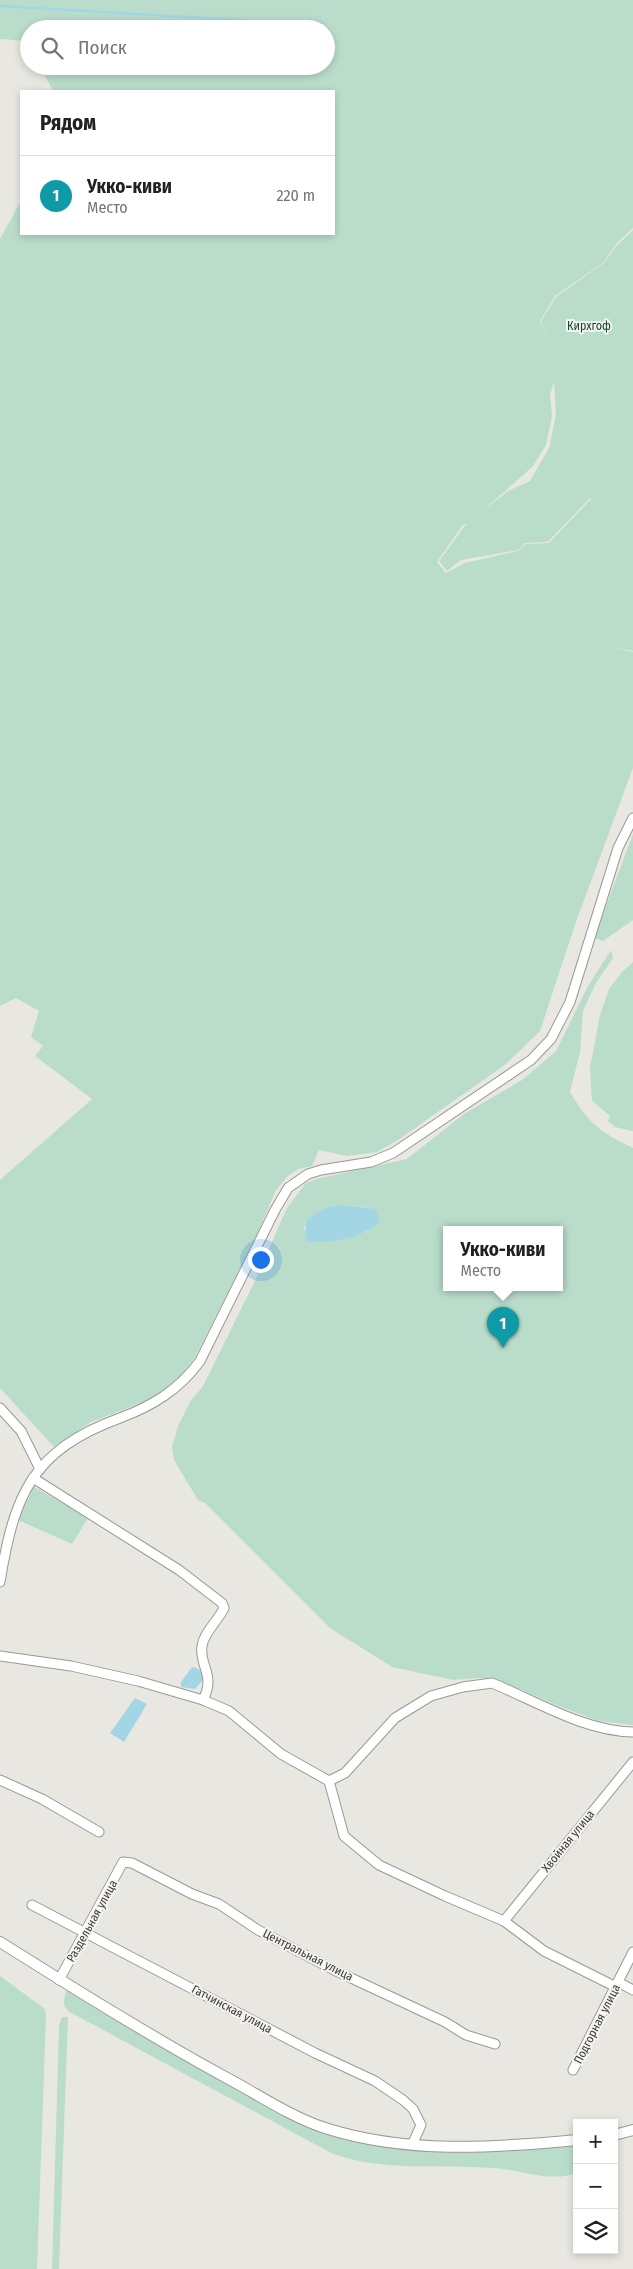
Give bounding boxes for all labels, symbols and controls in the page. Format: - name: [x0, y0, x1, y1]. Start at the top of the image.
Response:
- search box: [20, 20, 335, 75]
- icon: search: [38, 34, 66, 62]
- text: Поиск: [78, 36, 127, 59]
- text: Рядом: [40, 110, 96, 136]
- text: Укко-киви: [87, 175, 172, 198]
- text: 1: [53, 186, 59, 205]
- text: 220 m: [276, 186, 315, 205]
- text: Место: [87, 198, 128, 217]
- park label: Кирхгоф: [567, 319, 611, 333]
- popup: [443, 1226, 563, 1291]
- text: Укко-киви: [461, 1238, 545, 1261]
- your location: [248, 1247, 274, 1273]
- text: Место: [461, 1261, 501, 1280]
- pin: 1: [487, 1307, 519, 1348]
- street label: Хвойная улица: [539, 1807, 597, 1875]
- street label: Раздельная улица: [64, 1878, 120, 1964]
- street label: Центральная улица: [261, 1926, 356, 1984]
- street label: Гатчинская улица: [189, 1982, 275, 2036]
- street label: Подгорная улица: [571, 1982, 623, 2066]
- map controls: [573, 2119, 618, 2254]
- button: +: [573, 2119, 618, 2164]
- button: −: [573, 2164, 618, 2209]
- button: layers: [573, 2209, 618, 2254]

